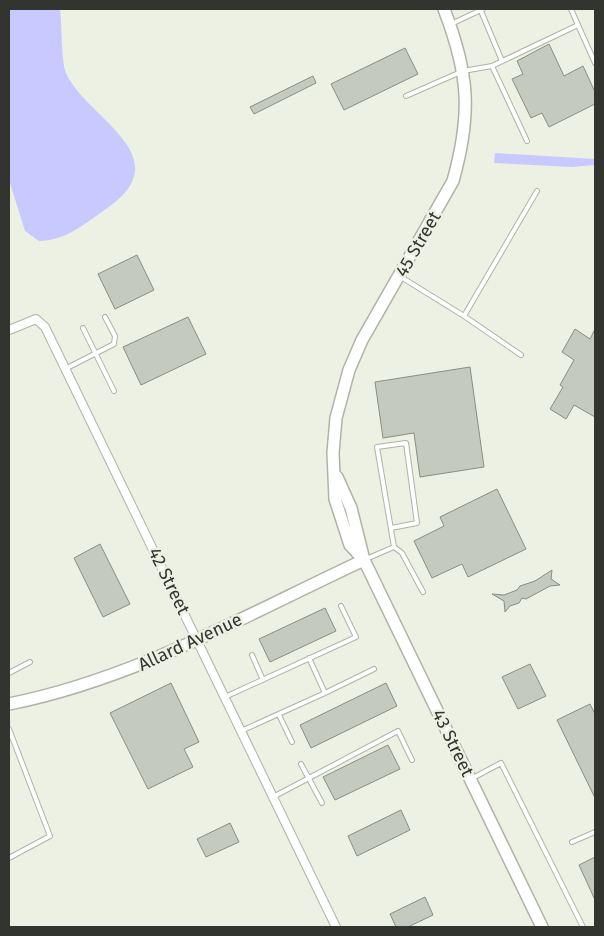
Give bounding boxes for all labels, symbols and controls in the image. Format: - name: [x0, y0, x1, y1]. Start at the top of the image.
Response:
- street label: 45 Street: [390, 207, 446, 281]
- street label: 42 Street: [143, 544, 195, 619]
- street label: Allard Avenue: [134, 608, 246, 676]
- street label: 43 Street: [427, 706, 479, 781]

